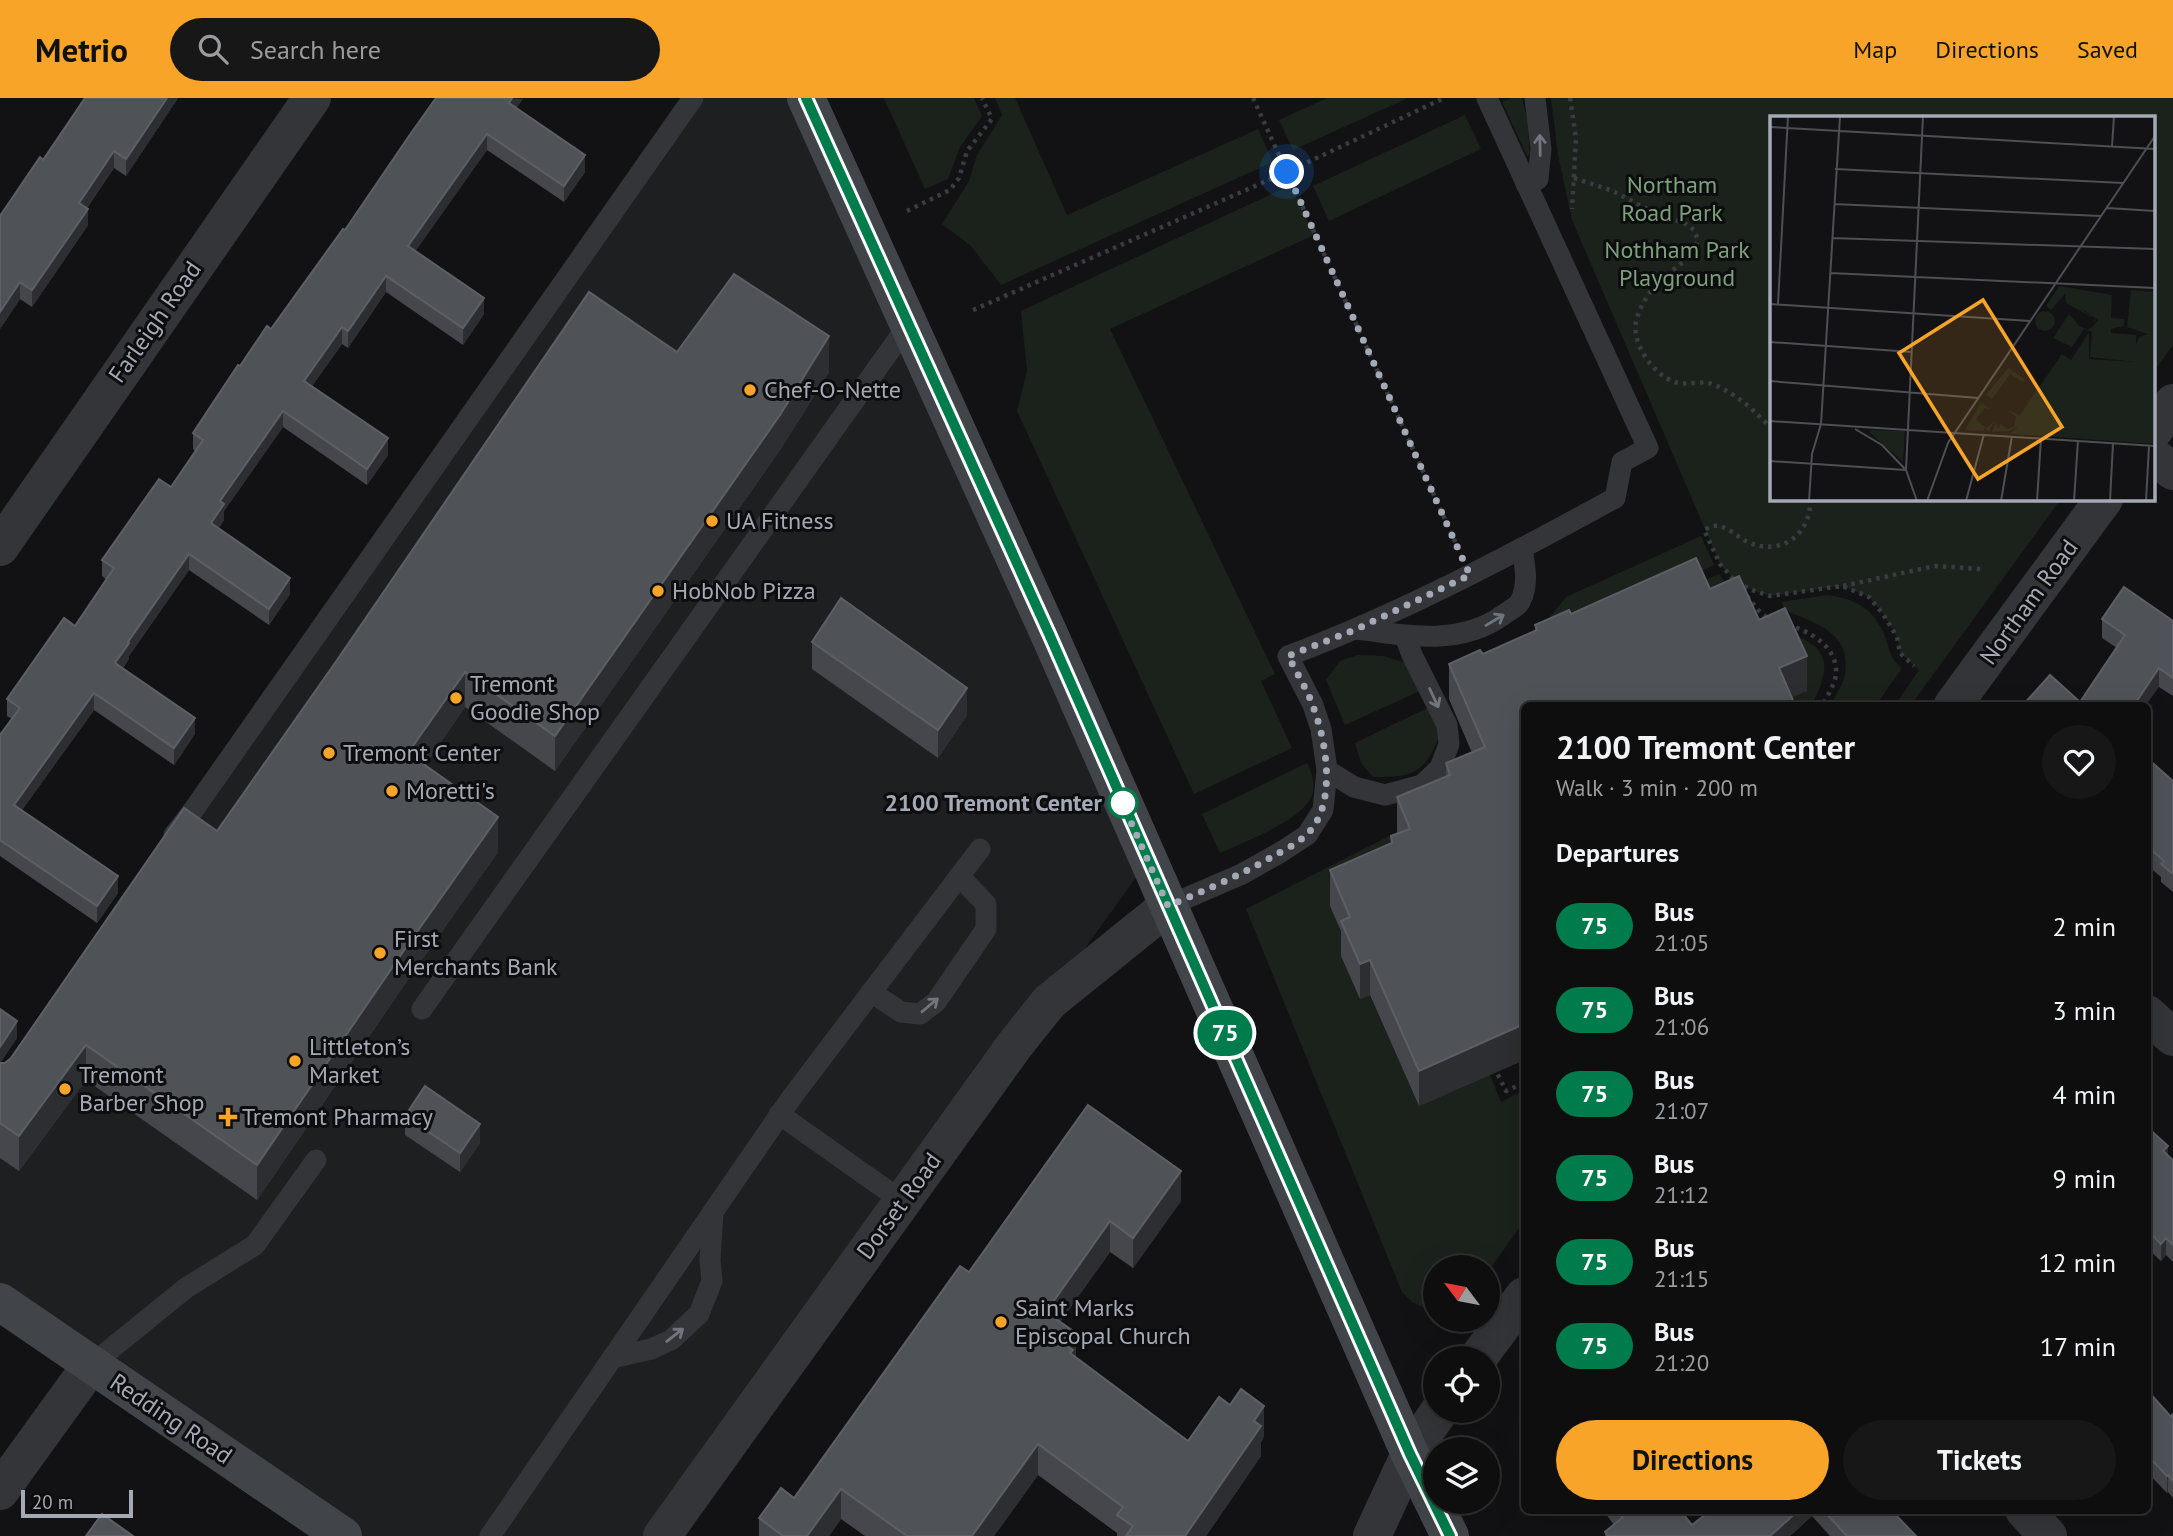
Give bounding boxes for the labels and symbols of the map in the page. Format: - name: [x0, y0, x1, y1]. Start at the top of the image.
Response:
- inset map: [1770, 116, 2156, 500]
- one-way arrow: [1533, 134, 1547, 157]
- your location: [1269, 154, 1304, 189]
- park label: Northam Road Park: [1621, 169, 1723, 228]
- park label: Nothham Park Playground: [1604, 234, 1750, 293]
- street label: Farleigh Road: [101, 255, 208, 388]
- place label: Chef-O-Nette: [764, 374, 901, 405]
- marker: Chef-O-Nette: [742, 382, 758, 398]
- place label: UA Fitness: [726, 505, 834, 536]
- marker: UA Fitness: [704, 513, 720, 529]
- street label: Northam Road: [1973, 533, 2085, 671]
- place label: HobNob Pizza: [672, 575, 816, 606]
- marker: HobNob Pizza: [650, 583, 666, 599]
- one-way arrow: [1485, 612, 1504, 627]
- place label: Tremont Goodie Shop: [470, 668, 600, 727]
- one-way arrow: [1428, 687, 1442, 708]
- marker: Tremont Goodie Shop: [448, 690, 464, 706]
- place label: Tremont Center: [343, 737, 501, 768]
- marker: Tremont Center: [321, 745, 337, 761]
- place label: Moretti's: [406, 775, 495, 806]
- marker: Moretti's: [384, 783, 400, 799]
- place label: 2100 Tremont Center: [885, 787, 1103, 818]
- marker: 2100 Tremont Center: [1108, 788, 1138, 818]
- place label: First Merchants Bank: [394, 923, 558, 982]
- marker: First Merchants Bank: [372, 945, 388, 961]
- one-way arrow: [921, 998, 939, 1014]
- line badge: 75: [1194, 1010, 1256, 1056]
- place label: Littleton’s Market: [309, 1031, 410, 1090]
- marker: Littleton’s Market: [287, 1053, 303, 1069]
- place label: Tremont Barber Shop: [79, 1059, 205, 1118]
- marker: Tremont Barber Shop: [57, 1081, 73, 1097]
- place label: Tremont Pharmacy: [242, 1101, 433, 1132]
- marker: Tremont Pharmacy: [220, 1109, 236, 1125]
- street label: Dorset Road: [850, 1146, 948, 1265]
- north arrow: [1423, 1255, 1500, 1332]
- place label: Saint Marks Episcopal Church: [1015, 1292, 1191, 1351]
- marker: Saint Marks Episcopal Church: [993, 1314, 1009, 1330]
- one-way arrow: [666, 1327, 684, 1342]
- street label: Redding Road: [104, 1366, 238, 1471]
- scale bar: [21, 1487, 133, 1519]

